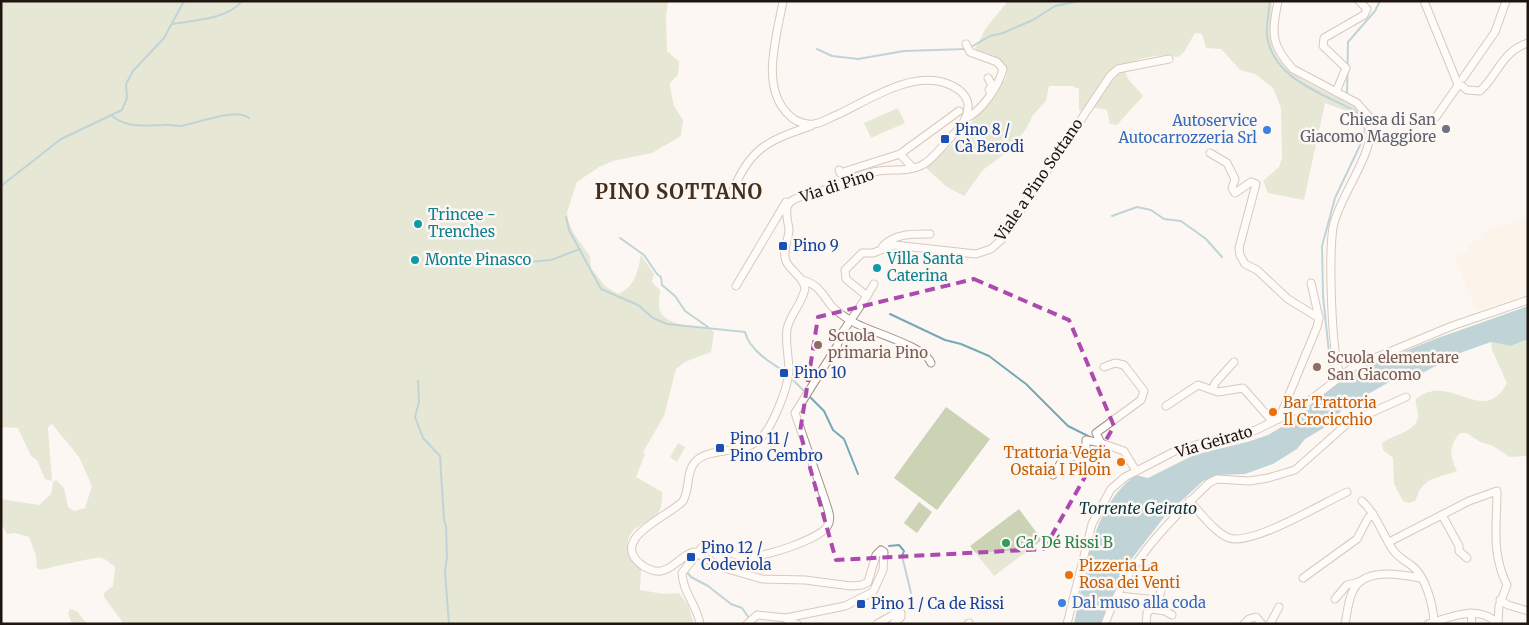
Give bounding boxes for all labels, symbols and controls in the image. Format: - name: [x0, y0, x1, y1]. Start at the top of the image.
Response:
- place label: Chiesa di San Giacomo Maggiore: [1300, 110, 1436, 146]
- place label: Autoservice Autocarrozzeria Srl: [1117, 111, 1257, 147]
- street label: Viale a Pino Sottano: [990, 115, 1087, 245]
- place label: Pino 8 / Cà Berodi: [955, 120, 1024, 156]
- marker: Chiesa di San Giacomo Maggiore: [1440, 123, 1452, 135]
- marker: Autoservice Autocarrozzeria Srl: [1261, 124, 1273, 136]
- marker: Pino 8 / Cà Berodi: [939, 133, 951, 145]
- street label: Via di Pino: [796, 165, 877, 207]
- district label: PINO SOTTANO: [595, 179, 763, 204]
- place label: Trincee - Trenches: [428, 205, 496, 241]
- marker: Trincee - Trenches: [412, 218, 424, 230]
- place label: Pino 9: [793, 236, 839, 255]
- marker: Pino 9: [777, 240, 789, 252]
- place label: Villa Santa Caterina: [886, 249, 964, 285]
- place label: Monte Pinasco: [425, 250, 531, 269]
- marker: Monte Pinasco: [409, 254, 421, 266]
- marker: Villa Santa Caterina: [871, 262, 883, 274]
- place label: Scuola primaria Pino: [828, 326, 928, 362]
- marker: Scuola primaria Pino: [812, 339, 824, 351]
- place label: Scuola elementare San Giacomo: [1327, 348, 1459, 384]
- marker: Scuola elementare San Giacomo: [1311, 361, 1323, 373]
- place label: Pino 10: [794, 363, 846, 382]
- marker: Pino 10: [778, 367, 790, 379]
- place label: Bar Trattoria Il Crocicchio: [1283, 393, 1377, 429]
- marker: Bar Trattoria Il Crocicchio: [1267, 406, 1279, 418]
- street label: Via Geirato: [1172, 421, 1255, 462]
- place label: Pino 11 / Pino Cembro: [730, 429, 823, 465]
- marker: Pino 11 / Pino Cembro: [714, 442, 726, 454]
- place label: Trattoria Vegia Ostaia I Piloin: [1004, 443, 1111, 479]
- marker: Trattoria Vegia Ostaia I Piloin: [1115, 456, 1127, 468]
- water label: Torrente Geirato: [1079, 498, 1197, 518]
- place label: Ca' Dé Rissi B: [1016, 533, 1113, 552]
- marker: Ca' Dé Rissi B: [1000, 537, 1012, 549]
- place label: Pino 12 / Codeviola: [701, 538, 772, 574]
- marker: Pino 12 / Codeviola: [685, 551, 697, 563]
- place label: Pizzeria La Rosa dei Venti: [1079, 556, 1180, 592]
- marker: Pizzeria La Rosa dei Venti: [1063, 569, 1075, 581]
- place label: Dal muso alla coda: [1072, 593, 1206, 612]
- place label: Pino 1 / Ca de Rissi: [871, 594, 1004, 613]
- marker: Dal muso alla coda: [1056, 597, 1068, 609]
- marker: Pino 1 / Ca de Rissi: [855, 598, 867, 610]

